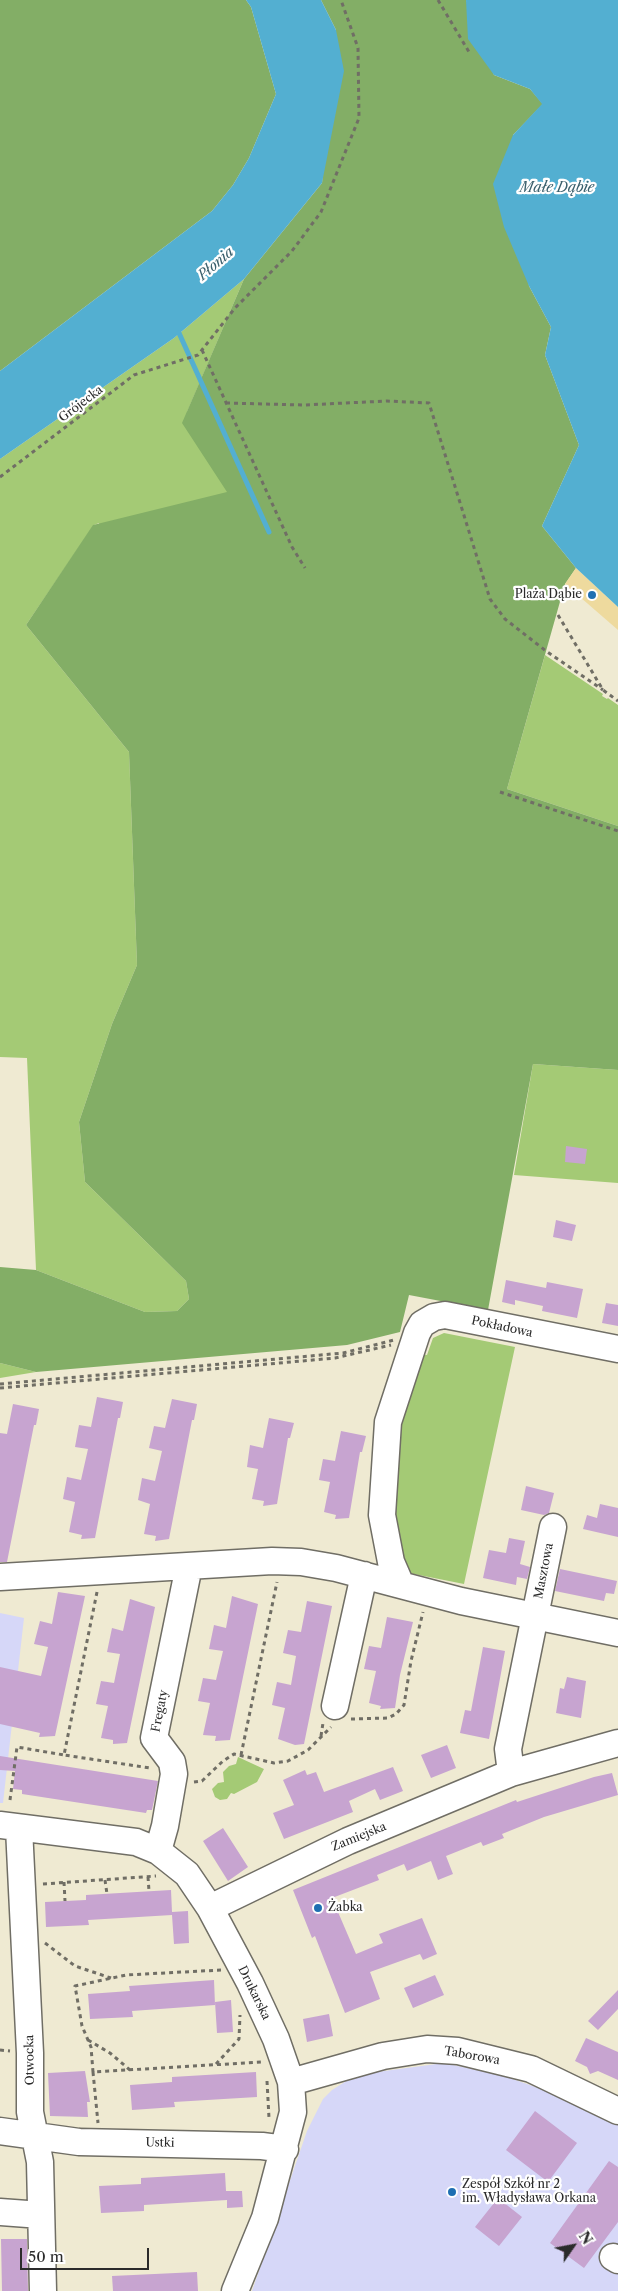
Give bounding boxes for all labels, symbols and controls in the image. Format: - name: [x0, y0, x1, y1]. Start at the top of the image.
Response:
- water label: Małe Dąbie: [520, 180, 594, 196]
- water label: Płonia: [195, 244, 237, 284]
- street label: Grójecka: [56, 383, 106, 425]
- place label: Plaża Dąbie: [515, 588, 582, 602]
- marker: Plaża Dąbie: [586, 589, 598, 601]
- street label: Pokładowa: [470, 1313, 534, 1341]
- street label: Masztowa: [531, 1542, 557, 1600]
- street label: Fregaty: [149, 1689, 171, 1733]
- street label: Zamiejska: [330, 1820, 388, 1854]
- place label: Żabka: [328, 1901, 363, 1915]
- marker: Żabka: [312, 1902, 324, 1914]
- street label: Drukarska: [235, 1964, 273, 2022]
- street label: Otwocka: [22, 2035, 38, 2085]
- street label: Taborowa: [443, 2044, 501, 2068]
- street label: Ustki: [145, 2136, 175, 2150]
- place label: Zespół Szkół nr 2 im. Władysława Orkana: [462, 2178, 596, 2206]
- marker: Zespół Szkół nr 2 im. Władysława Orkana: [446, 2186, 458, 2198]
- north arrow: [548, 2221, 598, 2271]
- text: N: [575, 2228, 596, 2248]
- scale bar: [22, 2238, 151, 2270]
- text: 50 m: [28, 2247, 64, 2266]

